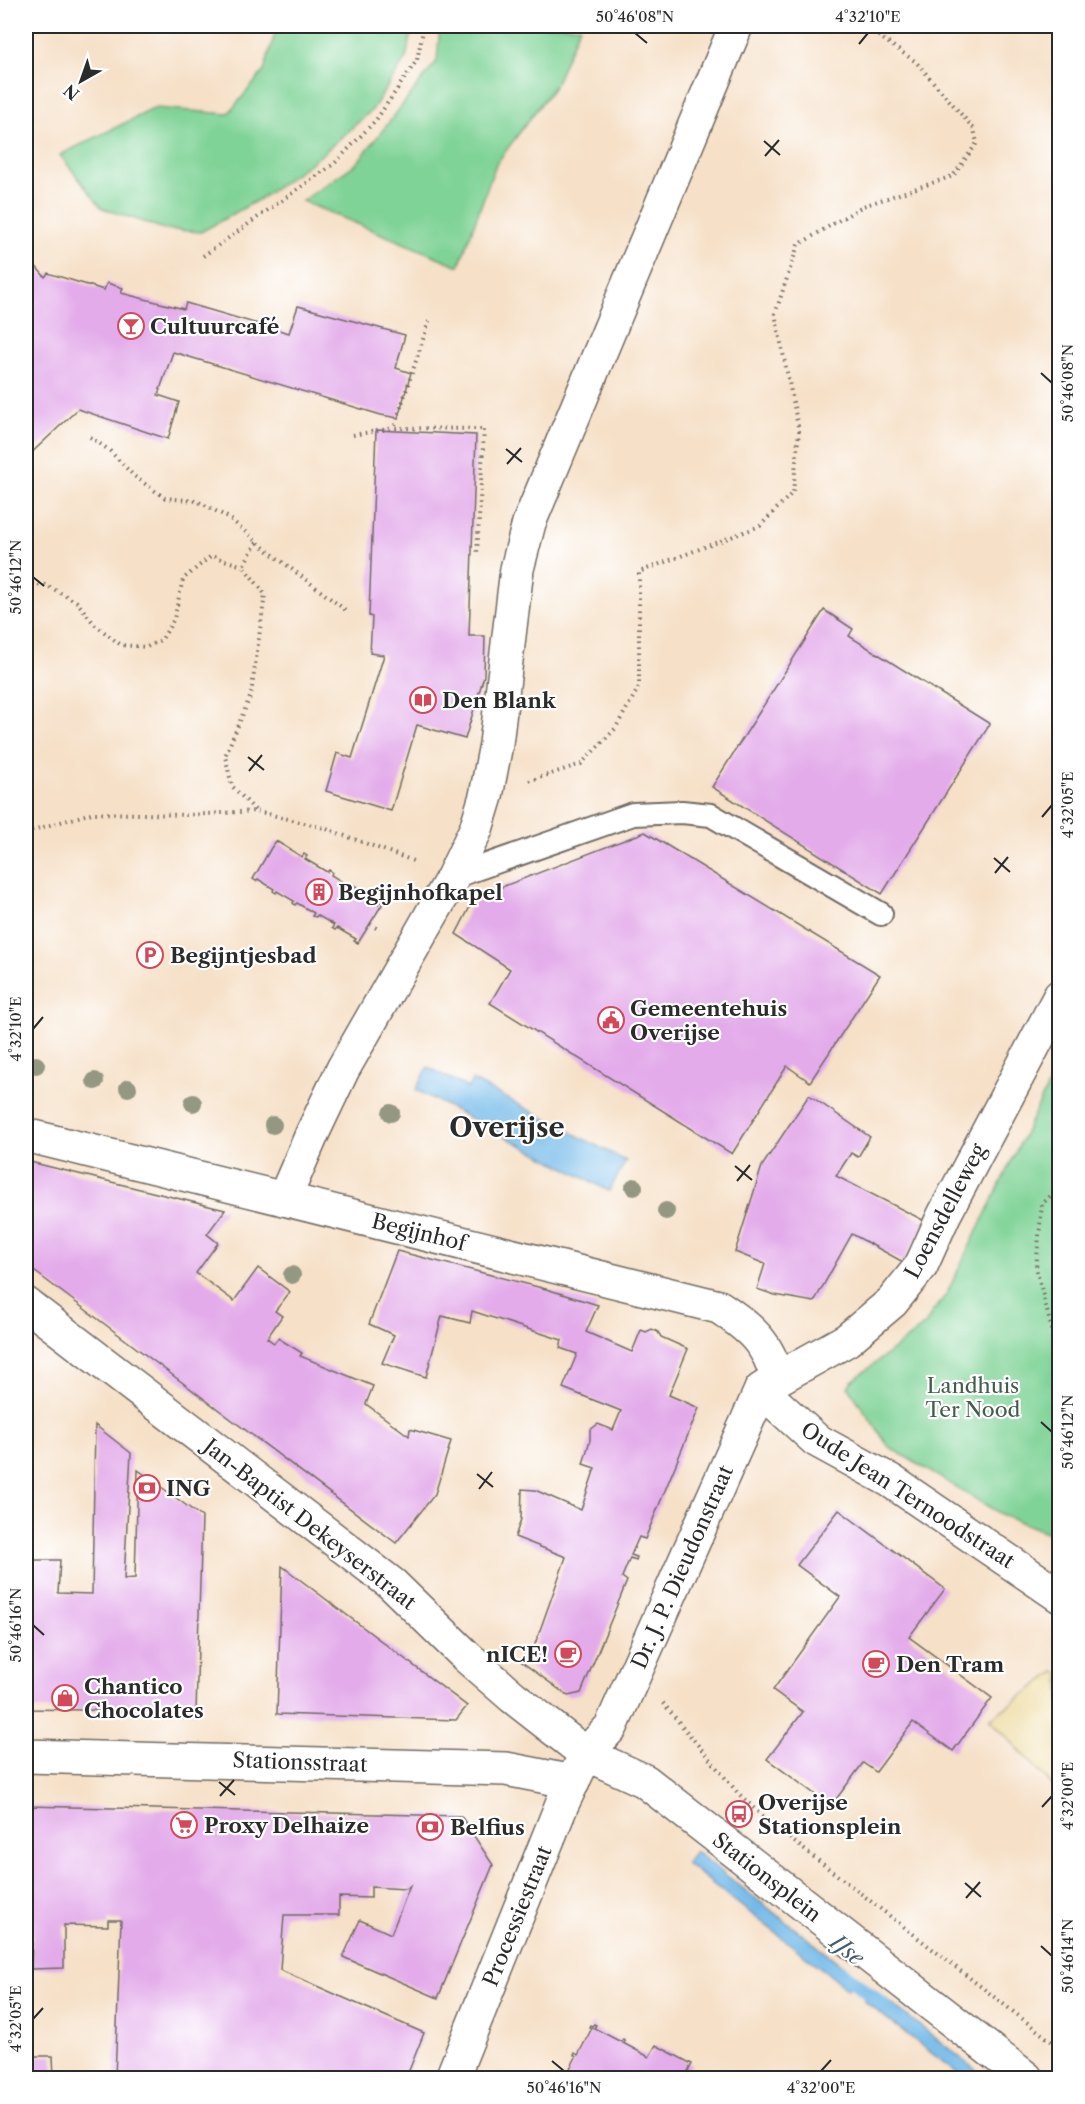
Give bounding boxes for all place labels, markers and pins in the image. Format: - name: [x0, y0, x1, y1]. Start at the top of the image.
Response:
- bar icon: Cultuurcafé: [116, 311, 146, 341]
- place label: Cultuurcafé: [150, 314, 279, 339]
- library icon: Den Blank: [408, 685, 438, 715]
- place label: Den Blank: [442, 688, 557, 713]
- building icon: Begijnhofkapel: [304, 877, 334, 907]
- place label: Begijnhofkapel: [338, 880, 503, 905]
- parking icon: Begijntjesbad: [135, 940, 165, 970]
- place label: Begijntjesbad: [170, 943, 316, 968]
- place label: Gemeentehuis Overijse: [630, 996, 787, 1045]
- public building icon: Gemeentehuis Overijse: [596, 1005, 626, 1035]
- bank icon: ING: [132, 1473, 162, 1503]
- place label: ING: [166, 1476, 211, 1501]
- cafe icon: nICE!: [553, 1639, 583, 1669]
- place label: nICE!: [486, 1642, 548, 1667]
- cafe icon: Den Tram: [861, 1649, 891, 1679]
- place label: Den Tram: [896, 1652, 1004, 1677]
- place label: Chantico Chocolates: [84, 1674, 204, 1723]
- shop icon: Chantico Chocolates: [50, 1683, 80, 1713]
- place label: Overijse Stationsplein: [758, 1790, 902, 1839]
- bus stop icon: Overijse Stationsplein: [724, 1799, 754, 1829]
- supermarket icon: Proxy Delhaize: [169, 1810, 199, 1840]
- bank icon: Belfius: [415, 1812, 445, 1842]
- place label: Proxy Delhaize: [204, 1813, 369, 1838]
- place label: Belfius: [450, 1815, 525, 1840]

